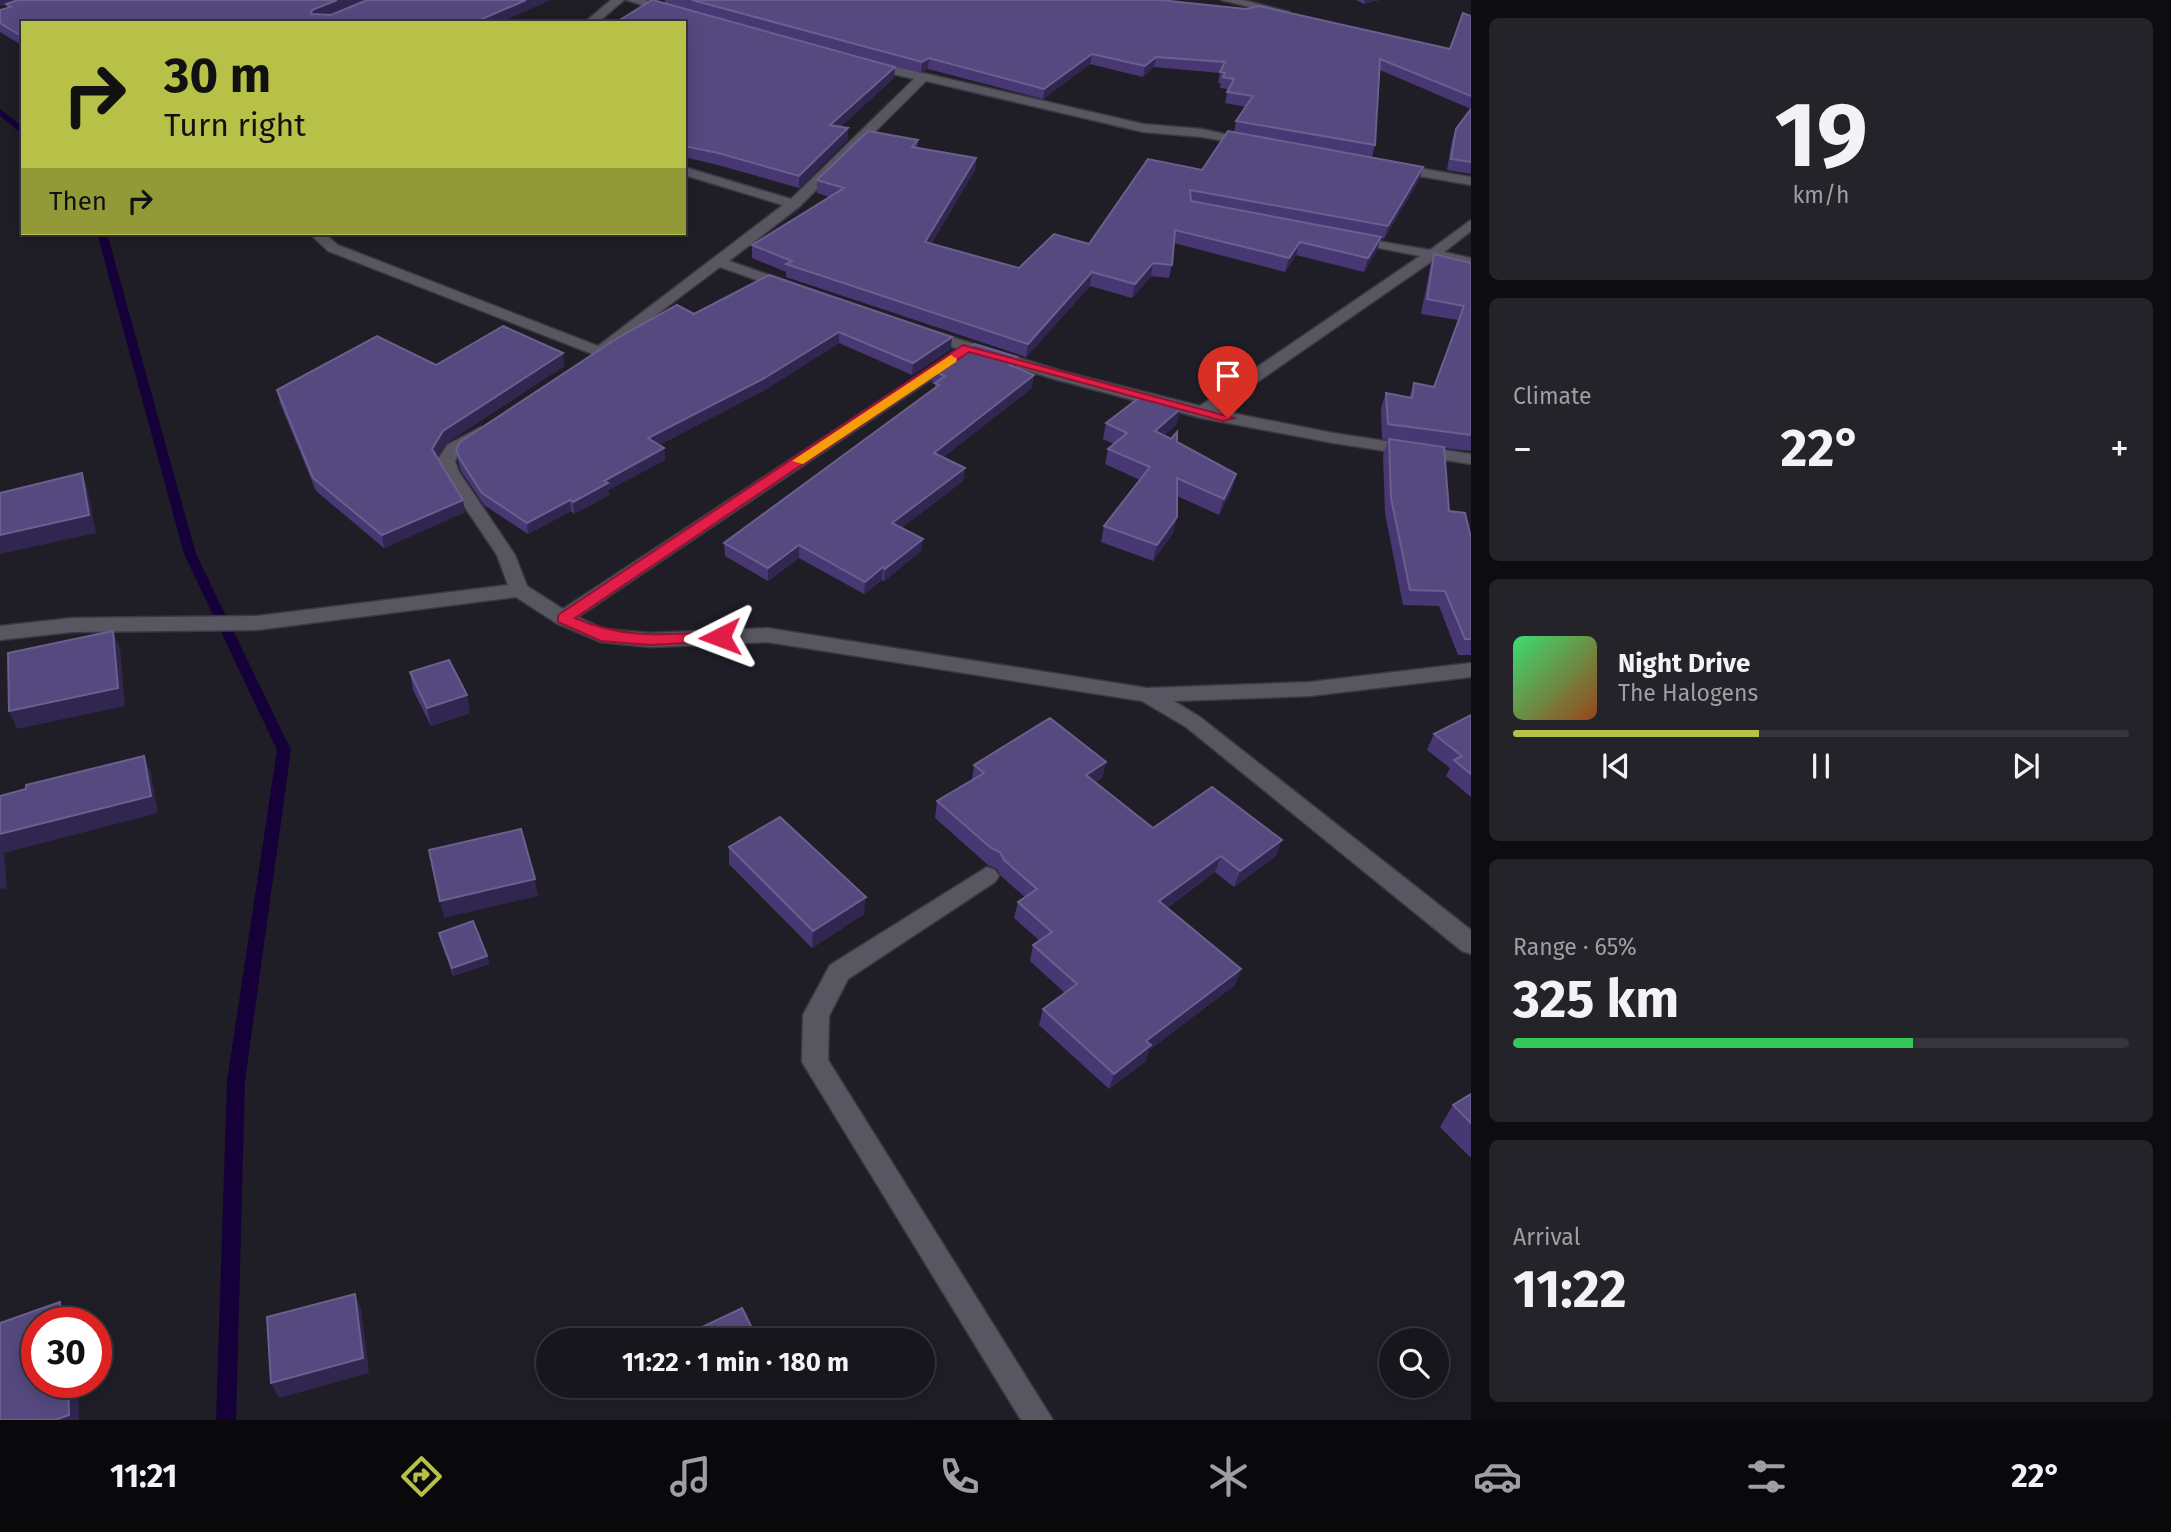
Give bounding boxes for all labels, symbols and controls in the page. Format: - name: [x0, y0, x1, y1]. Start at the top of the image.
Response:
- text: 30 m: [164, 46, 271, 105]
- icon: right: [49, 49, 140, 140]
- text: 19: [1774, 81, 1868, 190]
- text: Turn right: [164, 106, 306, 144]
- text: km/h: [1793, 181, 1849, 209]
- icon: right: [121, 182, 159, 220]
- text: Then: [49, 186, 107, 217]
- pin: [1198, 346, 1258, 418]
- icon: arrive: [1209, 357, 1247, 395]
- text: Climate: [1513, 382, 1592, 410]
- text: 22°: [1781, 417, 1861, 480]
- text: −: [1513, 426, 1532, 472]
- text: +: [2110, 426, 2129, 472]
- position arrow: [683, 600, 757, 674]
- text: Night Drive: [1618, 648, 1750, 679]
- text: The Halogens: [1618, 679, 1758, 707]
- icon: previous: [1597, 747, 1635, 785]
- icon: pause: [1802, 747, 1840, 785]
- icon: next: [2007, 747, 2045, 785]
- text: Range · 65%: [1513, 933, 1637, 961]
- text: 325 km: [1513, 968, 1679, 1031]
- text: Arrival: [1513, 1223, 1580, 1251]
- text: 11:22: [1513, 1258, 1627, 1321]
- speed limit sign: 30: [21, 1307, 112, 1398]
- map controls: [1379, 1328, 1449, 1398]
- button: search: [1379, 1328, 1449, 1398]
- text: 11:22 · 1 min · 180 m: [622, 1347, 849, 1378]
- icon: directions: [397, 1452, 446, 1501]
- icon: music: [666, 1452, 715, 1501]
- icon: phone: [935, 1452, 984, 1501]
- icon: climate: [1204, 1452, 1253, 1501]
- icon: car: [1473, 1452, 1522, 1501]
- icon: filters: [1742, 1452, 1791, 1501]
- text: 11:21: [110, 1457, 177, 1495]
- text: 22°: [2011, 1457, 2061, 1495]

